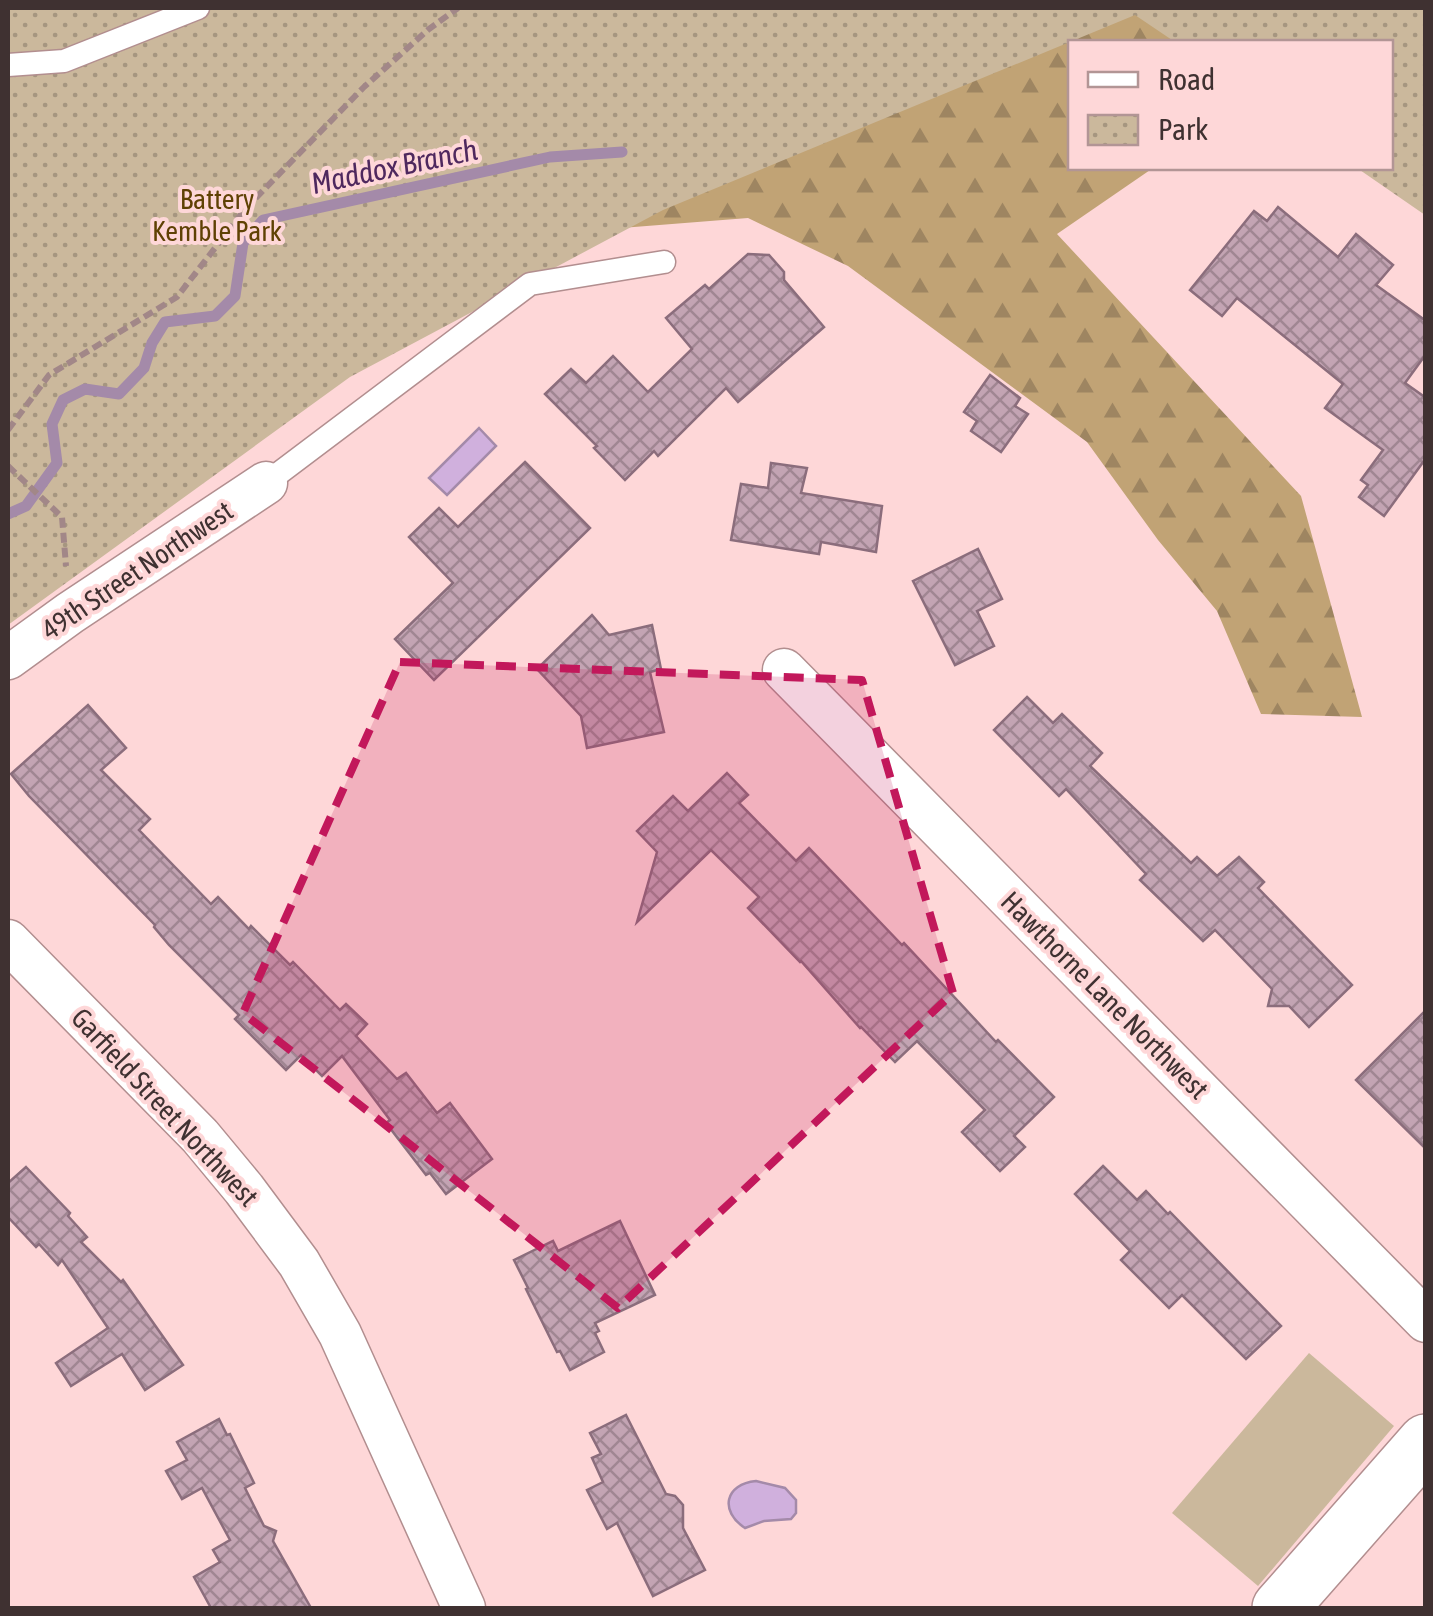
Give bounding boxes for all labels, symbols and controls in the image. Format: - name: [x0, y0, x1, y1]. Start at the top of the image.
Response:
- legend: [1068, 40, 1393, 170]
- text: Road: [1158, 62, 1215, 96]
- text: Park: [1158, 112, 1208, 146]
- water label: Maddox Branch: [308, 132, 480, 200]
- park label: Battery Kemble Park: [152, 183, 282, 247]
- street label: 49th Street Northwest: [35, 494, 239, 646]
- street label: Hawthorne Lane Northwest: [995, 885, 1215, 1105]
- street label: Garfield Street Northwest: [65, 1002, 265, 1212]

